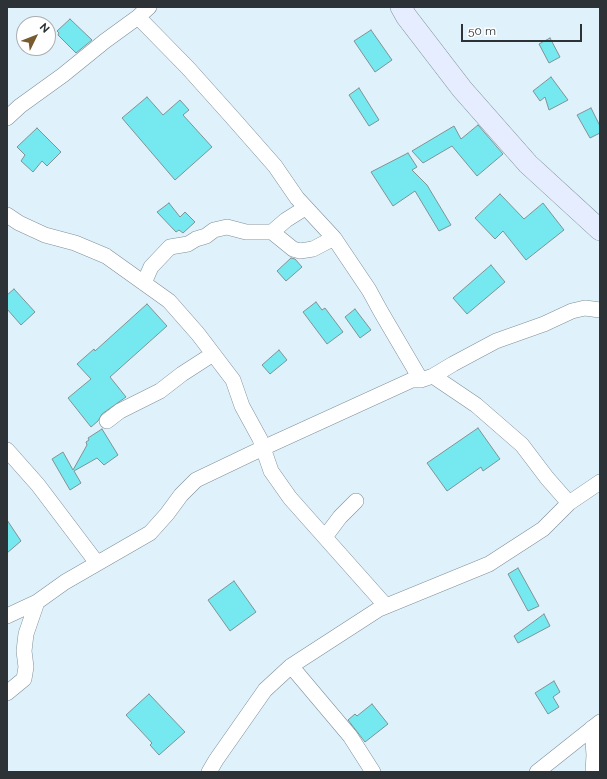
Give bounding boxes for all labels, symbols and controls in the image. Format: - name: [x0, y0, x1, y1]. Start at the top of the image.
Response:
- north arrow: [16, 16, 56, 56]
- scale bar: [463, 16, 584, 42]
- text: N: [37, 21, 52, 36]
- text: 50 m: [468, 24, 496, 38]

